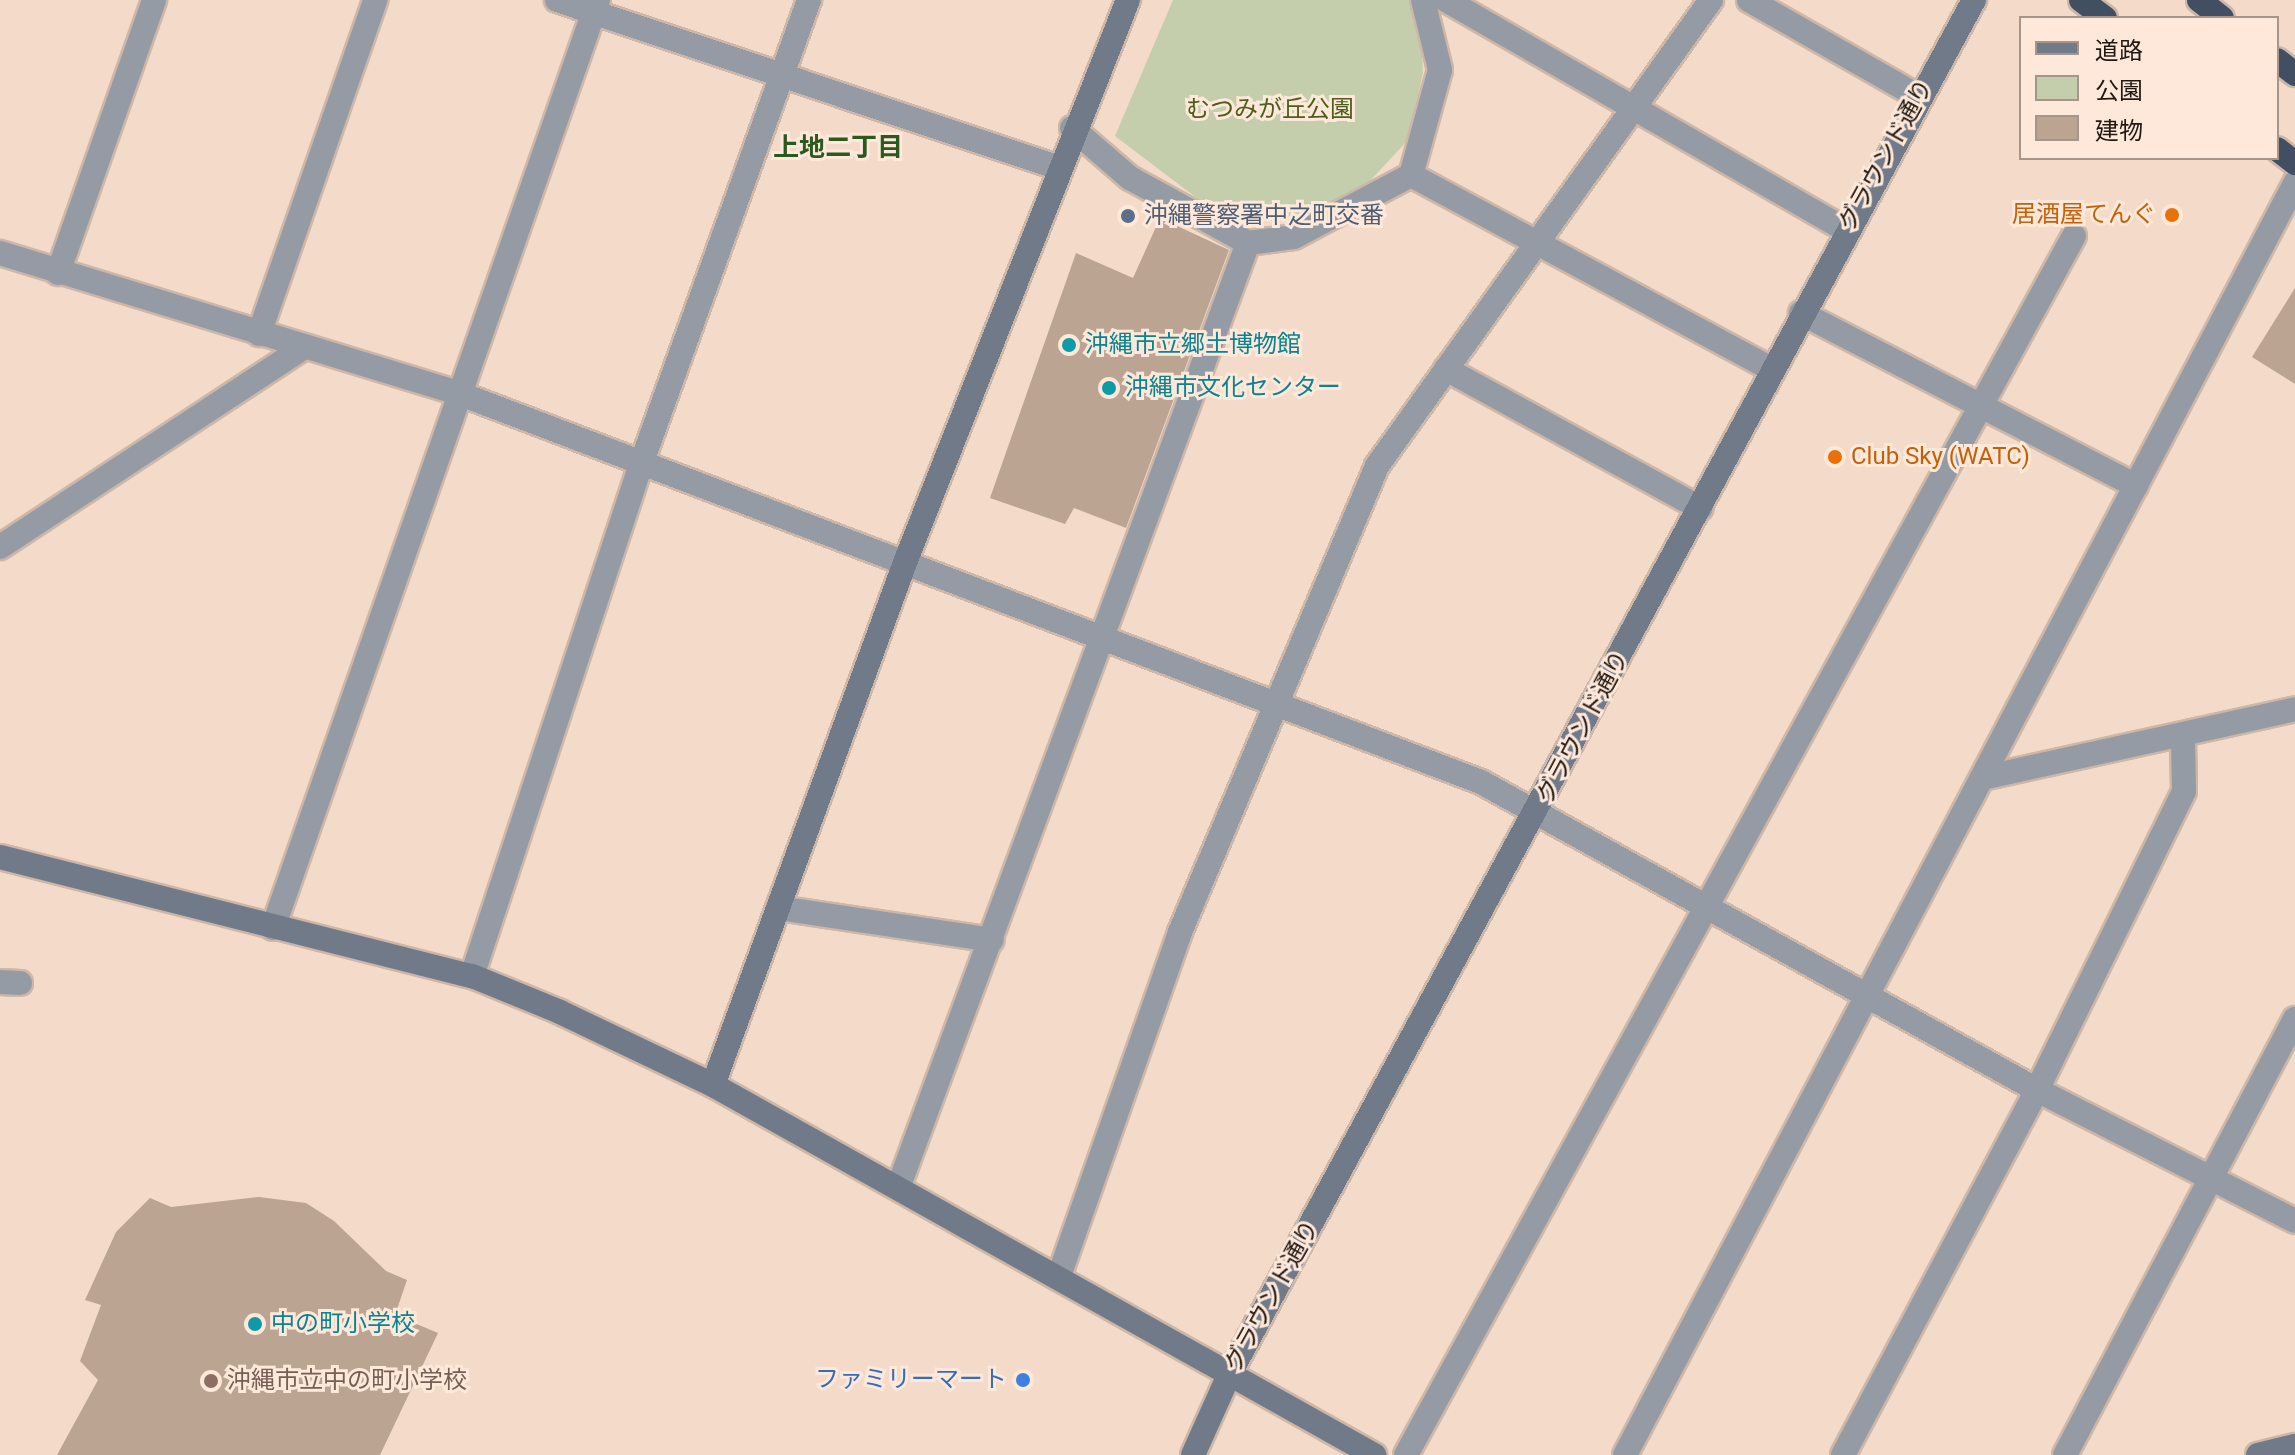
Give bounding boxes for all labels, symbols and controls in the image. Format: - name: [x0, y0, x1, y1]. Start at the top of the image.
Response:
- legend: [2019, 16, 2279, 160]
- text: 道路: [2095, 37, 2143, 65]
- street label: グラウンド通り: [1833, 75, 1939, 235]
- text: 公園: [2095, 77, 2143, 105]
- park label: むつみが丘公園: [1186, 96, 1354, 124]
- text: 建物: [2095, 117, 2143, 145]
- district label: 上地二丁目: [773, 132, 903, 164]
- place label: 居酒屋てんぐ: [2012, 201, 2156, 229]
- place label: 沖縄警察署中之町交番: [1144, 202, 1384, 230]
- marker: 居酒屋てんぐ: [2163, 206, 2181, 224]
- marker: 沖縄警察署中之町交番: [1119, 207, 1137, 225]
- place label: 沖縄市立郷土博物館: [1085, 331, 1301, 359]
- marker: 沖縄市立郷土博物館: [1060, 336, 1078, 354]
- place label: 沖縄市文化センター: [1125, 374, 1341, 402]
- marker: 沖縄市文化センター: [1100, 379, 1118, 397]
- place label: Club Sky (WATC): [1851, 443, 2030, 471]
- marker: Club Sky (WATC): [1826, 448, 1844, 466]
- street label: グラウンド通り: [1531, 646, 1635, 808]
- street label: グラウンド通り: [1219, 1216, 1325, 1376]
- place label: 中の町小学校: [271, 1310, 415, 1338]
- marker: 中の町小学校: [246, 1315, 264, 1333]
- place label: ファミリーマート: [815, 1366, 1007, 1394]
- place label: 沖縄市立中の町小学校: [227, 1367, 467, 1395]
- marker: ファミリーマート: [1014, 1371, 1032, 1389]
- marker: 沖縄市立中の町小学校: [202, 1372, 220, 1390]

